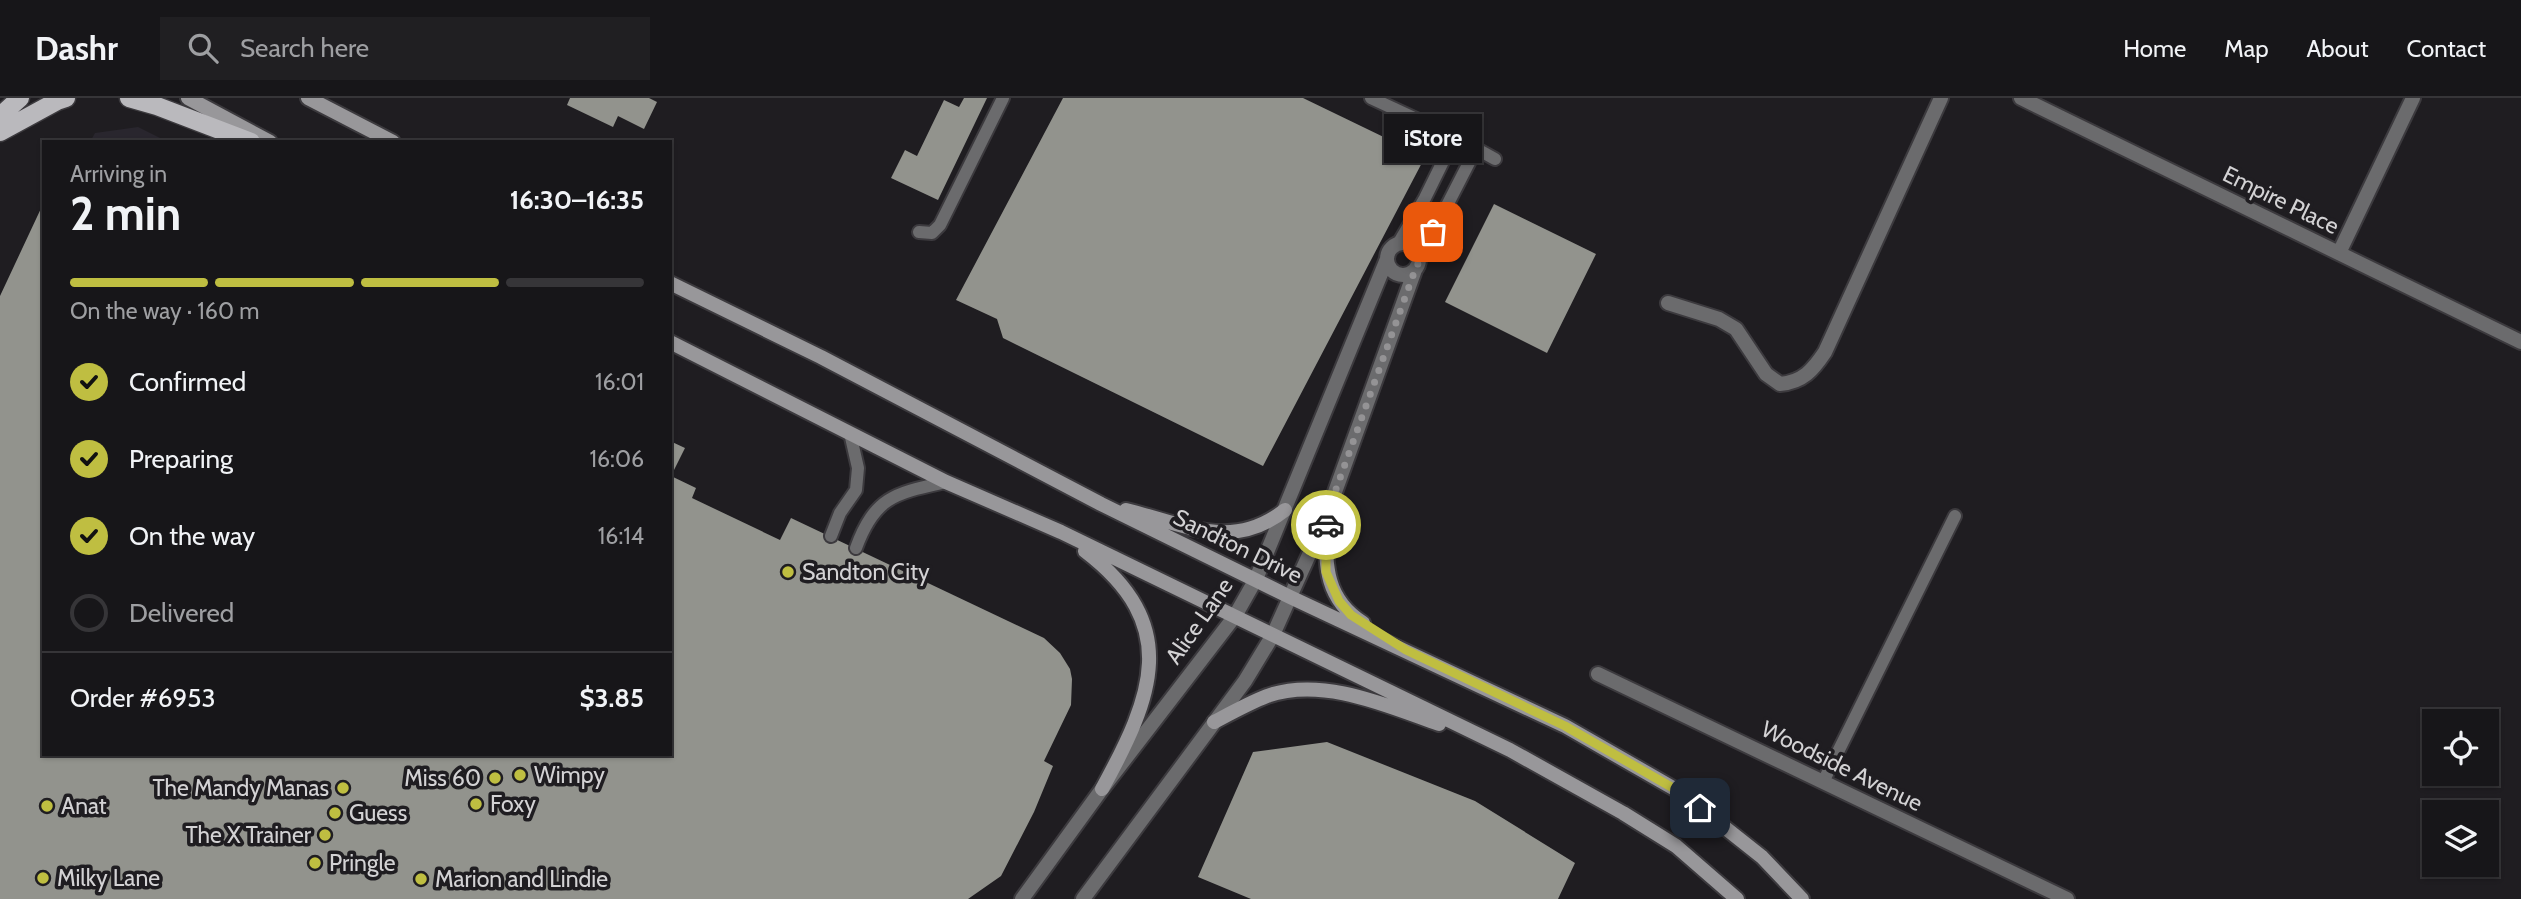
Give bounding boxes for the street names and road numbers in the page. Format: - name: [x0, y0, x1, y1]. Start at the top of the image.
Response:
- street label: Empire Place: [2218, 160, 2344, 240]
- street label: Sandton Drive: [1169, 503, 1307, 589]
- street label: Alice Lane: [1159, 572, 1239, 669]
- street label: Woodside Avenue: [1757, 715, 1927, 817]

